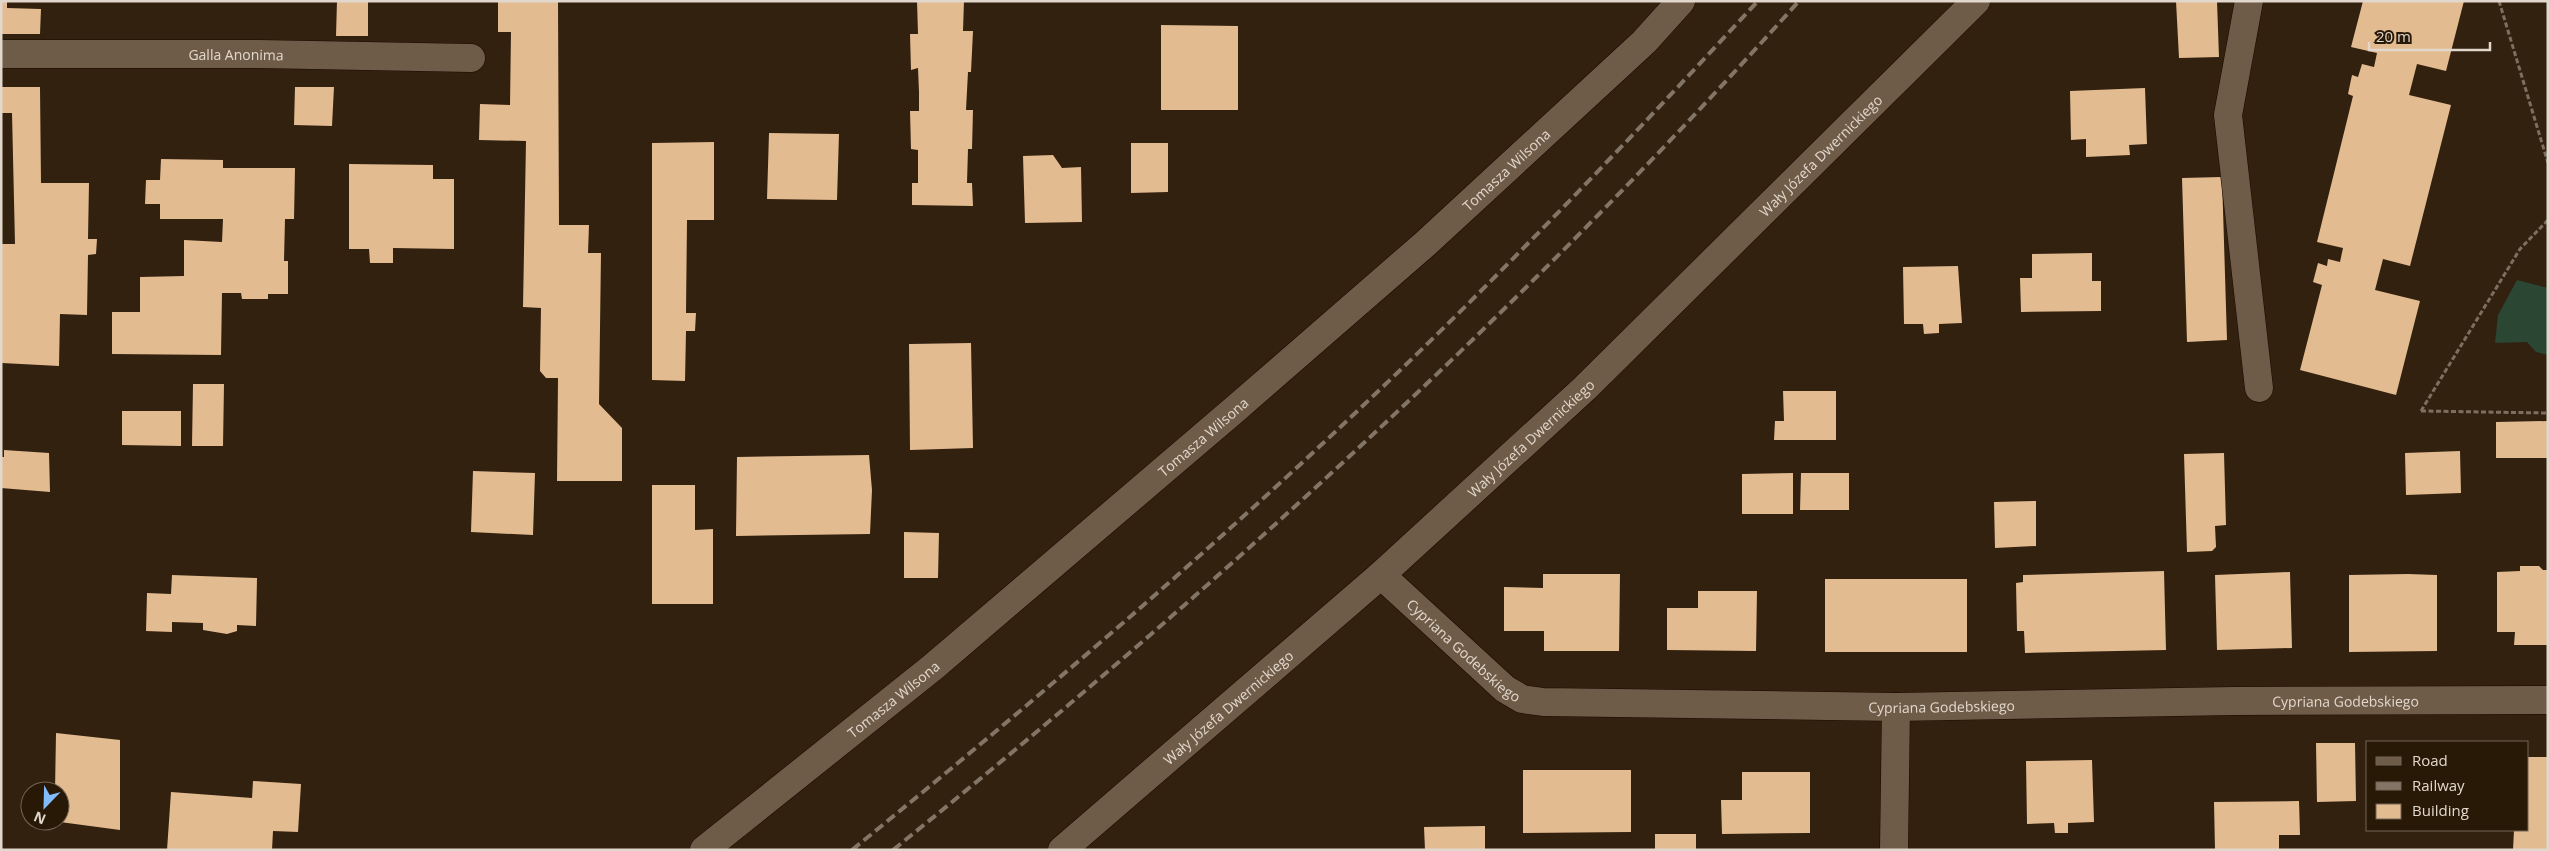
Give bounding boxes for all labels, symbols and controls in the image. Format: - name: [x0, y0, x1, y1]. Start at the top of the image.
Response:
- scale bar: [2369, 20, 2490, 52]
- text: 20 m: [2376, 26, 2411, 46]
- street label: Galla Anonima: [188, 45, 284, 64]
- street label: Wały Józefa Dwernickiego: [1755, 90, 1886, 220]
- street label: Tomasza Wilsona: [1458, 124, 1554, 215]
- street label: Wały Józefa Dwernickiego: [1463, 375, 1598, 501]
- street label: Tomasza Wilsona: [1154, 393, 1252, 481]
- street label: Cypriana Godebskiego: [1403, 594, 1524, 706]
- street label: Wały Józefa Dwernickiego: [1159, 646, 1297, 768]
- street label: Tomasza Wilsona: [843, 656, 943, 742]
- street label: Cypriana Godebskiego: [2272, 691, 2419, 710]
- street label: Cypriana Godebskiego: [1868, 695, 2015, 717]
- legend: [2366, 741, 2529, 831]
- text: Road: [2412, 750, 2448, 770]
- text: Railway: [2412, 775, 2465, 795]
- north arrow: [20, 781, 70, 831]
- text: Building: [2412, 800, 2469, 820]
- text: N: [31, 807, 49, 829]

